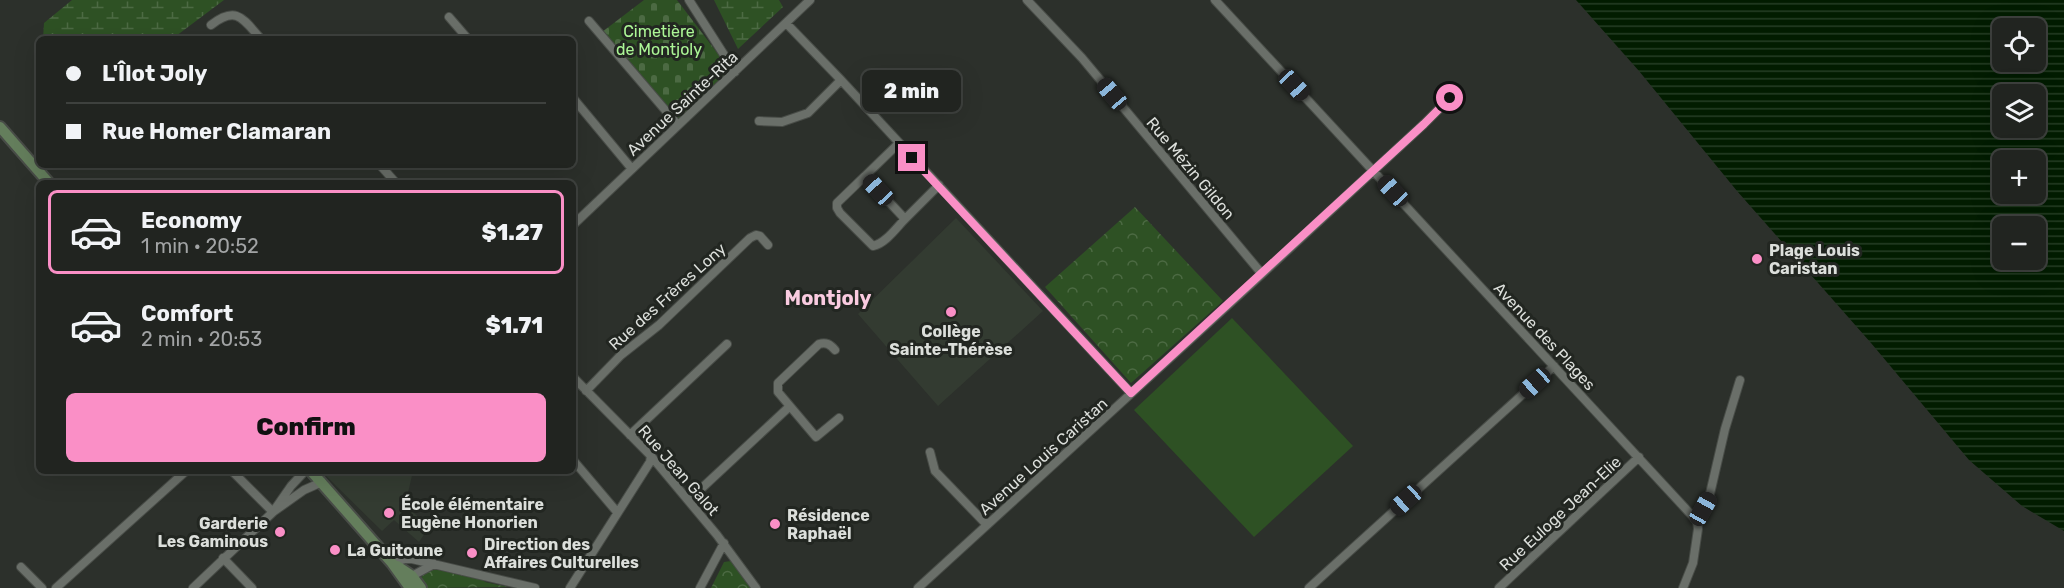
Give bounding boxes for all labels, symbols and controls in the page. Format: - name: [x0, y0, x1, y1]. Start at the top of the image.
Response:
- map controls: [1992, 18, 2046, 270]
- button: locate: [1992, 18, 2046, 72]
- park label: Cimetière de Montjoly: [616, 22, 702, 59]
- street label: Avenue Sainte-Rita: [623, 47, 742, 160]
- text: L'Îlot Joly: [102, 60, 208, 87]
- car: [1275, 66, 1313, 104]
- callout: 2 min: [862, 71, 962, 113]
- car: [1094, 74, 1130, 114]
- text: 2 min: [884, 79, 939, 103]
- route start: [1436, 84, 1463, 111]
- button: layers: [1992, 84, 2046, 138]
- street label: Rue Mézin Gildon: [1142, 113, 1239, 223]
- text: Rue Homer Clamaran: [102, 118, 331, 145]
- route end: [898, 144, 925, 171]
- button: +: [1992, 150, 2046, 204]
- car: [859, 171, 897, 209]
- car: [1374, 172, 1412, 210]
- icon: car: [69, 205, 123, 259]
- text: Economy: [141, 207, 242, 234]
- button: −: [1992, 216, 2046, 270]
- text: $1.27: [482, 219, 543, 246]
- text: 1 min · 20:52: [141, 234, 259, 258]
- street label: Rue des Frères Lony: [605, 239, 730, 354]
- place label: Plage Louis Caristan: [1769, 241, 1860, 278]
- marker: Plage Louis Caristan: [1750, 252, 1764, 266]
- street label: Avenue des Plages: [1490, 279, 1599, 394]
- district label: Montjoly: [785, 286, 871, 310]
- icon: car: [69, 298, 123, 352]
- text: Comfort: [141, 300, 233, 327]
- marker: Collège Sainte-Thérèse: [944, 305, 958, 319]
- text: $1.71: [486, 312, 543, 339]
- place label: Collège Sainte-Thérèse: [889, 322, 1013, 359]
- text: 2 min · 20:53: [141, 327, 262, 351]
- car: [1516, 364, 1554, 402]
- button: Confirm: [66, 393, 546, 462]
- street label: Avenue Louis Caristan: [975, 394, 1111, 519]
- street label: Rue Jean Galot: [634, 421, 723, 519]
- street label: Rue Euloge Jean-Elie: [1496, 452, 1625, 575]
- car: [1387, 481, 1425, 519]
- car: [1686, 489, 1720, 529]
- place label: École élémentaire Eugène Honorien: [401, 494, 544, 532]
- marker: École élémentaire Eugène Honorien: [382, 506, 396, 520]
- place label: Résidence Raphaël: [787, 506, 870, 543]
- place label: Garderie Les Gaminous: [157, 514, 268, 551]
- marker: Résidence Raphaël: [768, 517, 782, 531]
- marker: Garderie Les Gaminous: [273, 525, 287, 539]
- place label: Direction des Affaires Culturelles: [484, 535, 639, 572]
- place label: La Guitoune: [347, 541, 443, 560]
- marker: La Guitoune: [328, 543, 342, 557]
- marker: Direction des Affaires Culturelles: [465, 546, 479, 560]

